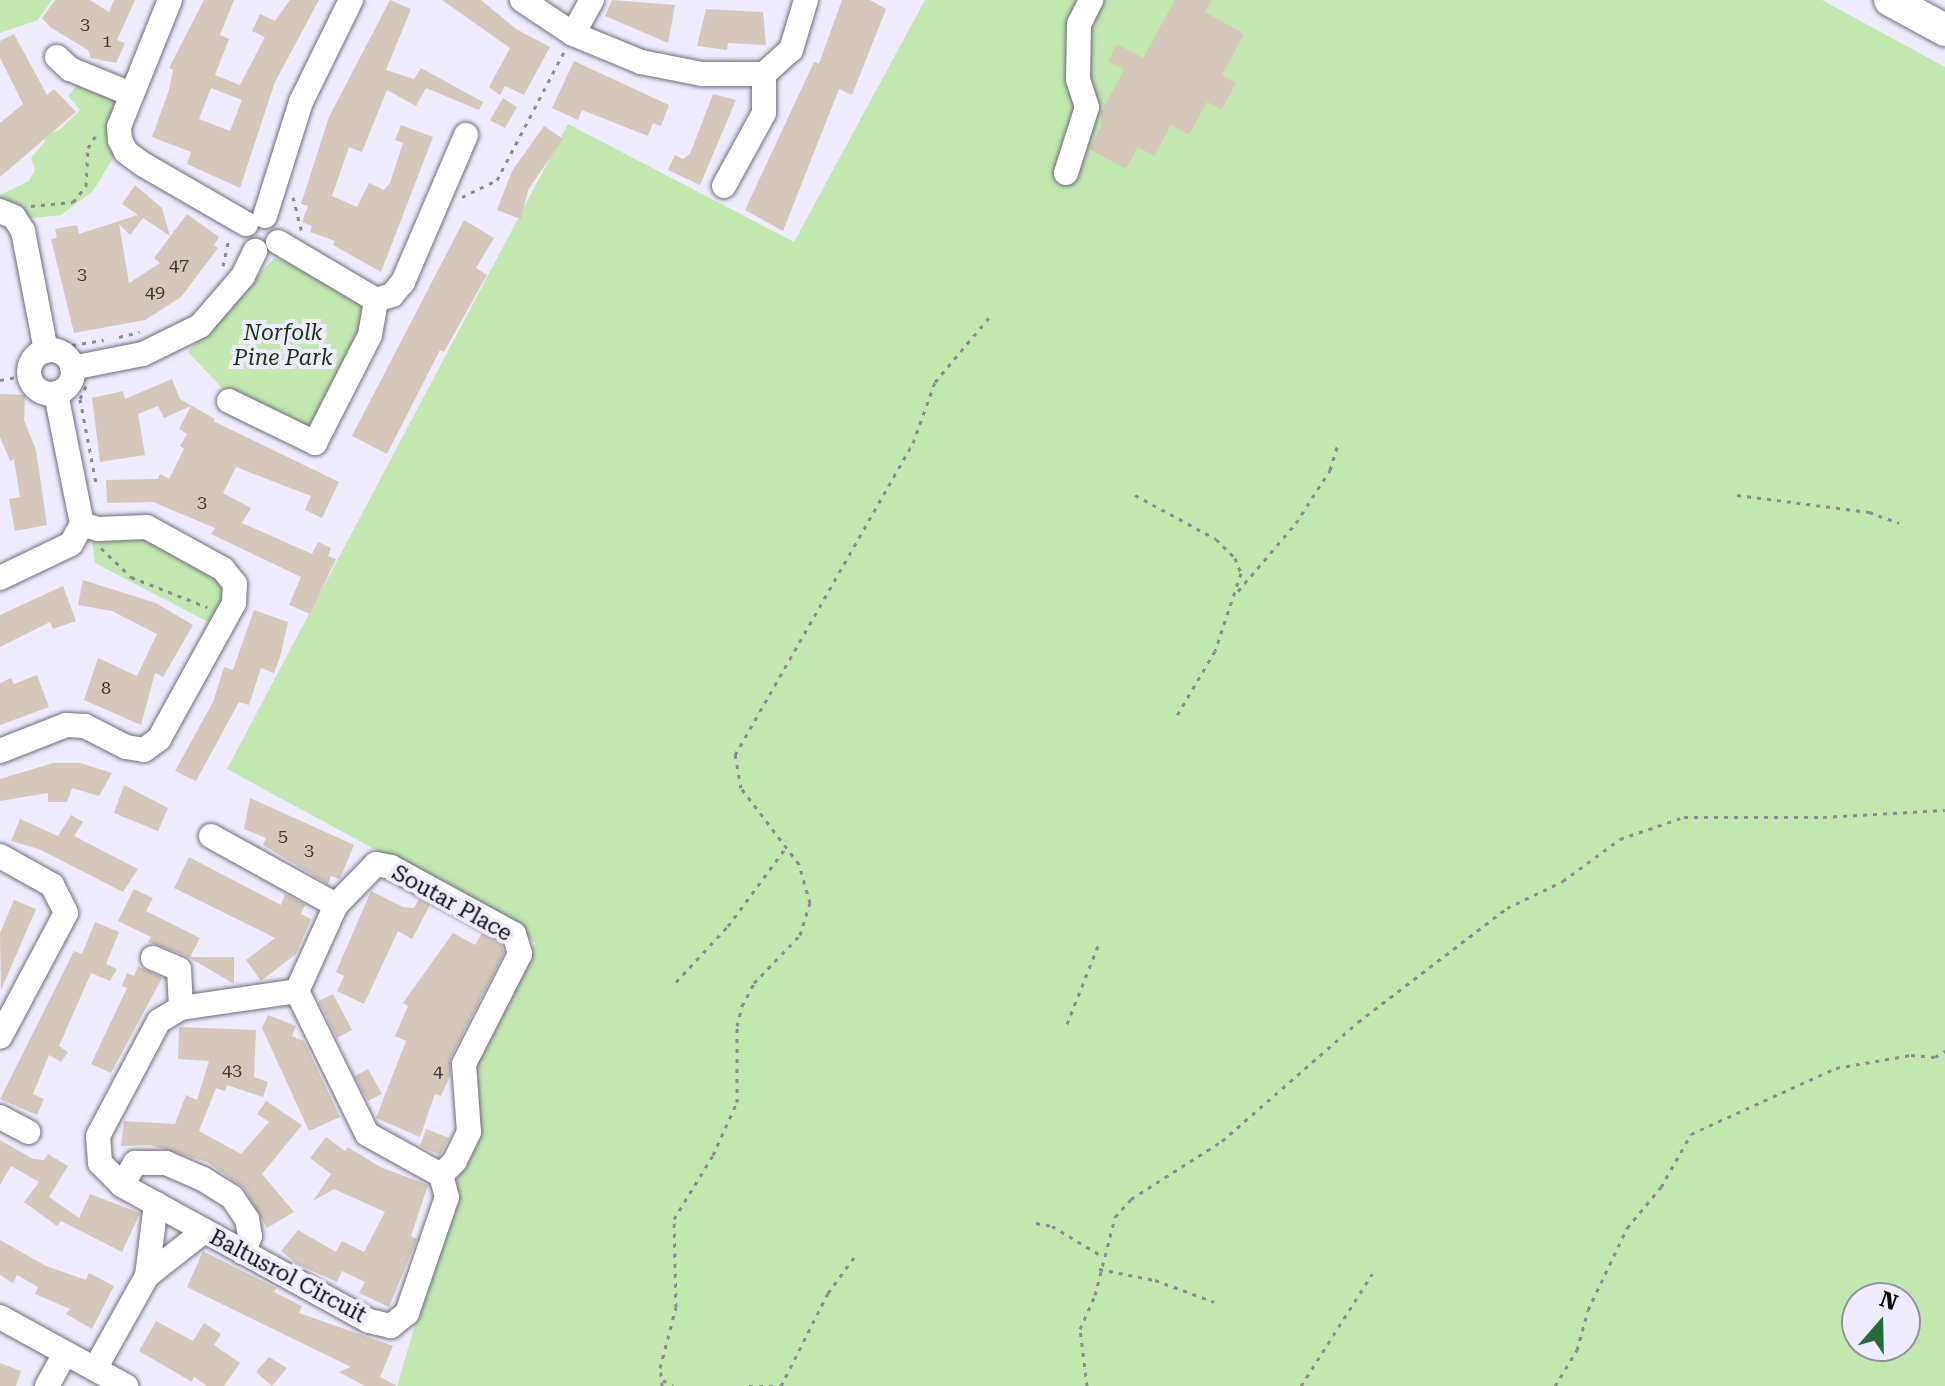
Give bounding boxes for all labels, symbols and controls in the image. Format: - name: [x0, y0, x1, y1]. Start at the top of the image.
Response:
- house number: 3: [80, 13, 90, 35]
- house number: 1: [102, 30, 112, 52]
- house number: 47: [169, 254, 189, 276]
- house number: 3: [77, 263, 87, 285]
- house number: 49: [145, 281, 165, 303]
- park label: Norfolk Pine Park: [233, 319, 333, 370]
- house number: 3: [197, 491, 207, 513]
- house number: 8: [101, 677, 111, 699]
- house number: 5: [278, 825, 288, 847]
- house number: 3: [304, 839, 314, 861]
- street label: Soutar Place: [388, 859, 516, 947]
- house number: 43: [222, 1059, 242, 1081]
- house number: 4: [433, 1060, 443, 1082]
- street label: Baltusrol Circuit: [205, 1224, 371, 1328]
- north arrow: [1841, 1282, 1921, 1362]
- text: N: [1876, 1286, 1901, 1315]

